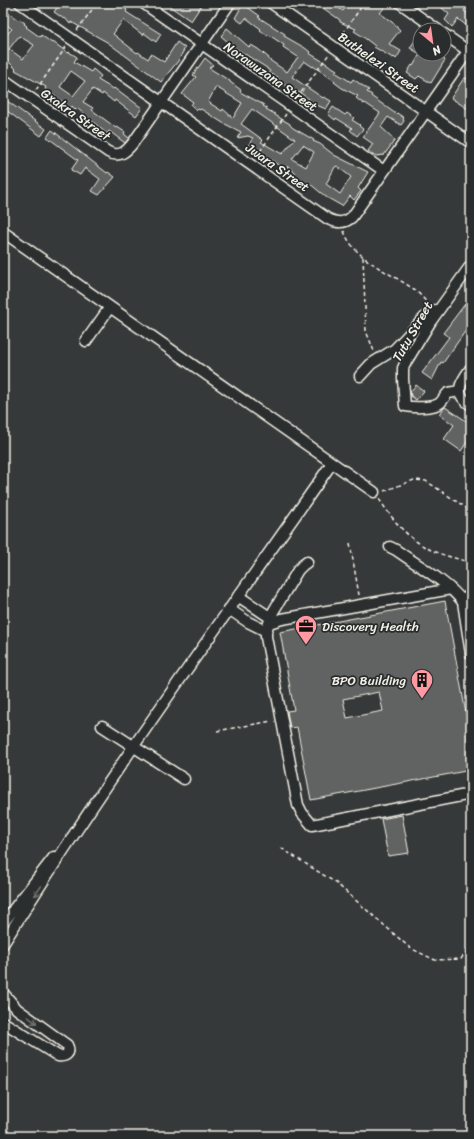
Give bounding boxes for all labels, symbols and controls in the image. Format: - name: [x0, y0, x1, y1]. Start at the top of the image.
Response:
- north arrow: [412, 22, 452, 62]
- street label: Buthelezi Street: [333, 26, 425, 99]
- street label: Norawuzana Street: [219, 35, 323, 118]
- text: N: [428, 40, 445, 61]
- street label: Gxakra Street: [36, 82, 116, 147]
- street label: Jwara Street: [240, 136, 315, 198]
- street label: Tutu Street: [386, 296, 439, 366]
- office icon: Discovery Health: [293, 613, 319, 646]
- place label: Discovery Health: [322, 615, 419, 638]
- building icon: BPO Building: [409, 667, 435, 700]
- place label: BPO Building: [332, 669, 406, 692]
- one-way arrow: [34, 885, 42, 896]
- one-way arrow: [26, 1016, 37, 1024]

